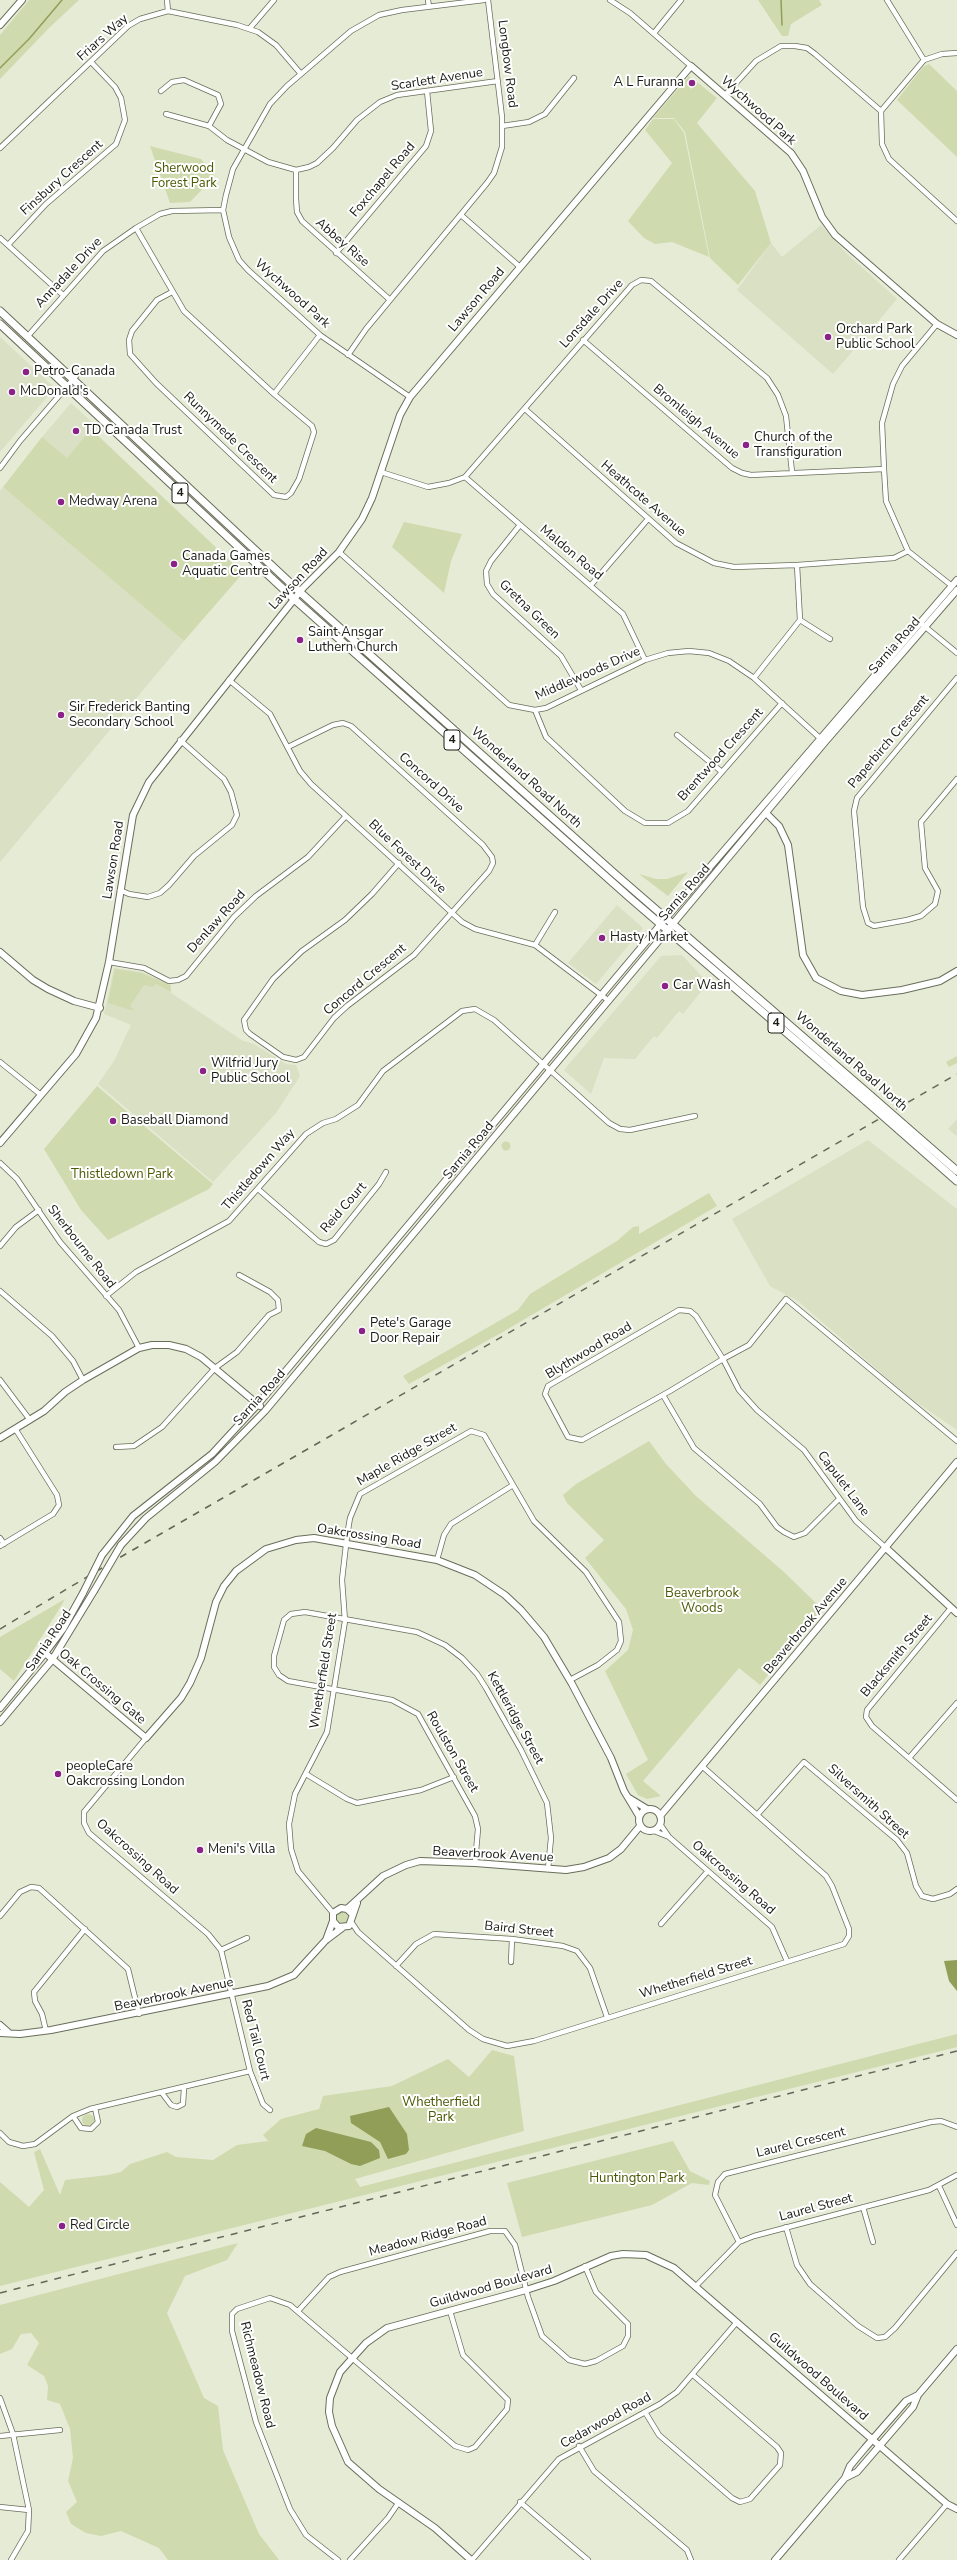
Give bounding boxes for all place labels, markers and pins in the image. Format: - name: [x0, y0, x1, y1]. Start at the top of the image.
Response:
- place label: A L Furanna: [613, 75, 684, 91]
- marker: A L Furanna: [687, 78, 697, 88]
- place label: Orchard Park Public School: [836, 322, 915, 353]
- marker: Orchard Park Public School: [823, 332, 833, 342]
- place label: Petro-Canada: [34, 364, 115, 380]
- marker: Petro-Canada: [21, 367, 31, 377]
- place label: McDonald's: [20, 384, 89, 400]
- marker: McDonald's: [7, 387, 17, 397]
- place label: TD Canada Trust: [84, 423, 182, 439]
- marker: TD Canada Trust: [71, 426, 81, 436]
- place label: Church of the Transfiguration: [754, 430, 842, 461]
- marker: Church of the Transfiguration: [741, 440, 751, 450]
- place label: Medway Arena: [69, 494, 157, 510]
- marker: Medway Arena: [56, 497, 66, 507]
- place label: Canada Games Aquatic Centre: [182, 549, 270, 580]
- marker: Canada Games Aquatic Centre: [169, 559, 179, 569]
- place label: Saint Ansgar Luthern Church: [308, 625, 398, 656]
- marker: Saint Ansgar Luthern Church: [295, 635, 305, 645]
- place label: Sir Frederick Banting Secondary School: [69, 700, 190, 731]
- marker: Sir Frederick Banting Secondary School: [56, 710, 66, 720]
- place label: Hasty Market: [610, 930, 688, 946]
- marker: Hasty Market: [597, 933, 607, 943]
- place label: Car Wash: [673, 978, 731, 994]
- marker: Car Wash: [660, 981, 670, 991]
- place label: Wilfrid Jury Public School: [211, 1056, 290, 1087]
- marker: Wilfrid Jury Public School: [198, 1066, 208, 1076]
- place label: Baseball Diamond: [121, 1113, 228, 1129]
- marker: Baseball Diamond: [108, 1116, 118, 1126]
- place label: Pete's Garage Door Repair: [370, 1316, 451, 1347]
- marker: Pete's Garage Door Repair: [357, 1326, 367, 1336]
- place label: peopleCare Oakcrossing London: [66, 1759, 185, 1790]
- marker: peopleCare Oakcrossing London: [53, 1769, 63, 1779]
- place label: Meni's Villa: [208, 1842, 275, 1858]
- marker: Meni's Villa: [195, 1845, 205, 1855]
- place label: Red Circle: [70, 2218, 129, 2234]
- marker: Red Circle: [57, 2221, 67, 2231]

